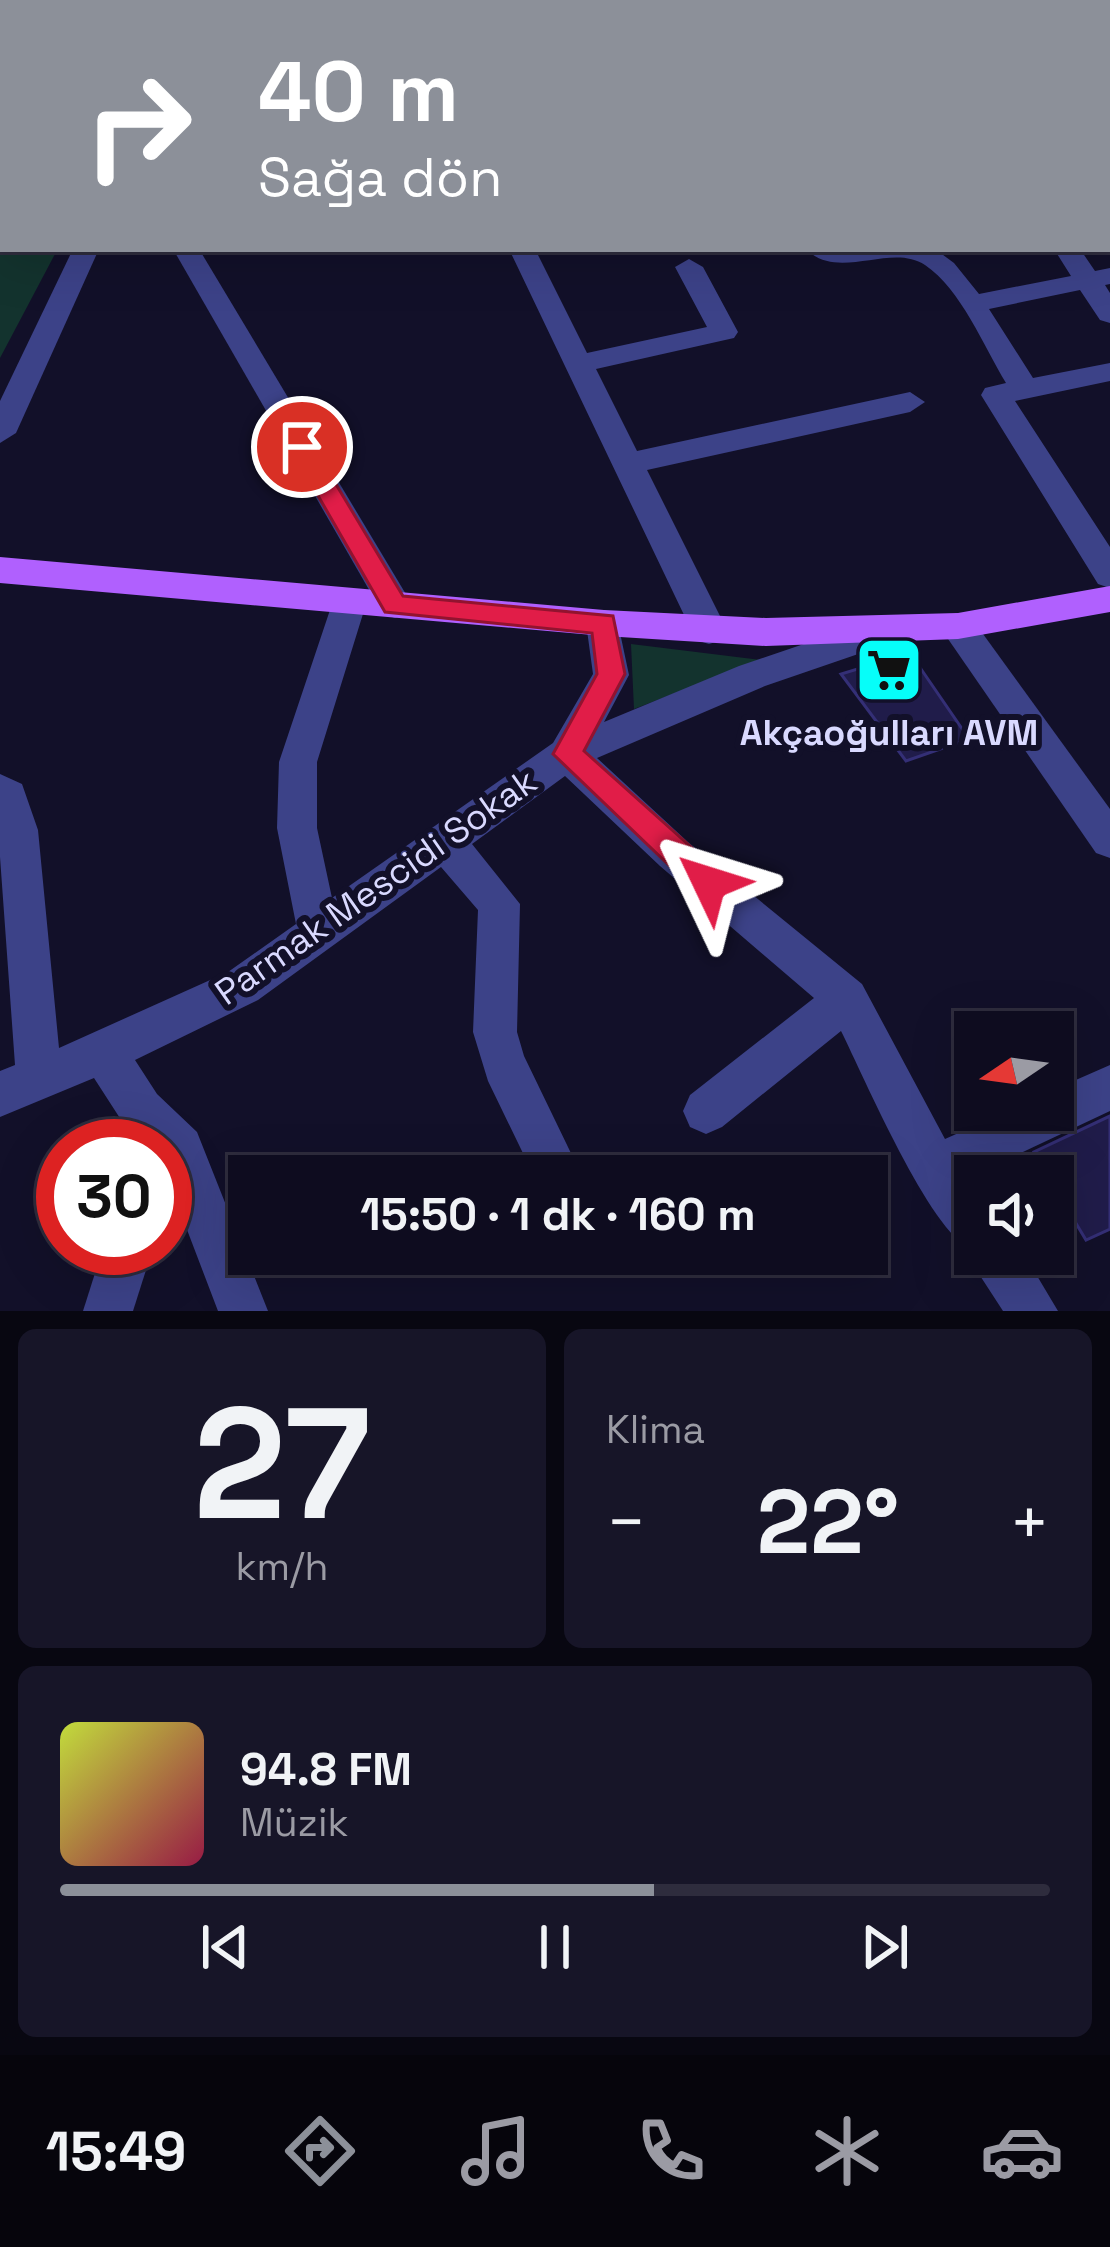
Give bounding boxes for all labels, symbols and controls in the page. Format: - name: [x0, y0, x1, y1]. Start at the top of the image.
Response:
- text: 40 m: [258, 38, 459, 146]
- icon: right: [60, 48, 216, 204]
- text: Sağa dön: [258, 143, 502, 212]
- pin: [251, 396, 353, 498]
- icon: arrive: [269, 414, 335, 480]
- supermarket icon: Akçaoğulları AVM: [854, 635, 924, 705]
- place label: Akçaoğulları AVM: [740, 710, 1038, 756]
- street label: Parmak Mescidi Sokak: [206, 759, 546, 1015]
- position arrow: [646, 820, 772, 946]
- north arrow: [954, 1011, 1074, 1131]
- map controls: [954, 1011, 1074, 1275]
- speed limit sign: 30: [36, 1119, 192, 1275]
- button: sound: [954, 1155, 1074, 1275]
- text: 15:50 · 1 dk · 160 m: [360, 1186, 756, 1243]
- text: 27: [193, 1364, 371, 1564]
- text: Klima: [606, 1405, 705, 1454]
- text: 22°: [757, 1464, 899, 1579]
- text: −: [606, 1480, 647, 1564]
- text: +: [1009, 1480, 1050, 1564]
- text: km/h: [236, 1542, 328, 1591]
- text: 94.8 FM: [240, 1741, 412, 1798]
- text: Müzik: [240, 1798, 348, 1847]
- icon: previous: [192, 1914, 258, 1980]
- icon: pause: [522, 1914, 588, 1980]
- icon: next: [852, 1914, 918, 1980]
- icon: directions: [278, 2109, 362, 2193]
- icon: music: [454, 2109, 538, 2193]
- icon: phone: [629, 2109, 713, 2193]
- icon: climate: [805, 2109, 889, 2193]
- icon: car: [980, 2109, 1064, 2193]
- text: 15:49: [46, 2117, 186, 2186]

